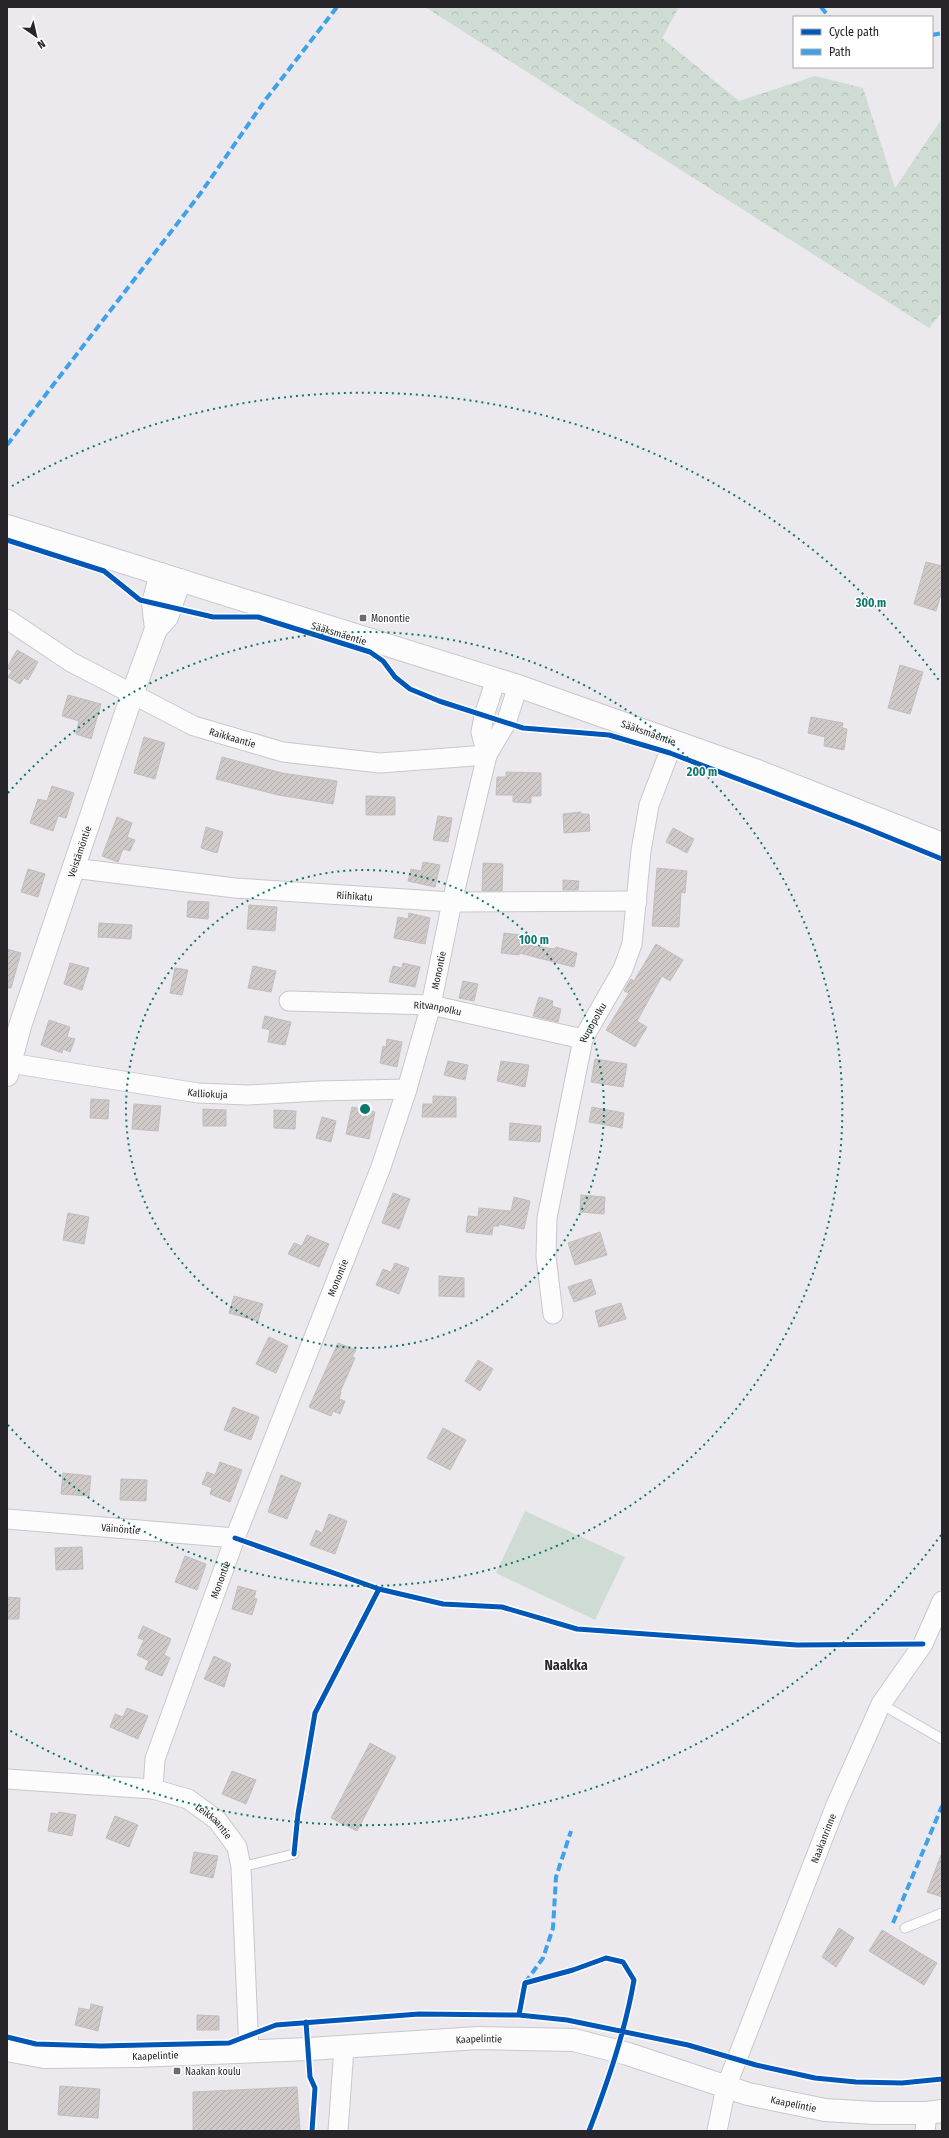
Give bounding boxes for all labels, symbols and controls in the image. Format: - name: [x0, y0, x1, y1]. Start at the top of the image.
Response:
- north arrow: [16, 16, 56, 56]
- legend: [793, 16, 933, 68]
- text: Cycle path: [829, 25, 879, 39]
- text: N: [35, 37, 48, 51]
- text: Path: [829, 45, 851, 59]
- text: 300 m: [855, 596, 886, 610]
- marker: Monontie: [358, 613, 368, 623]
- place label: Monontie: [371, 613, 410, 625]
- street label: Sääksmäentie: [310, 620, 368, 648]
- street label: Sääksmäentie: [619, 718, 677, 748]
- street label: Raikkaantie: [208, 726, 257, 751]
- text: 200 m: [686, 765, 717, 779]
- street label: Veistämöntie: [66, 824, 94, 879]
- street label: Riihikatu: [336, 890, 373, 904]
- text: 100 m: [519, 933, 549, 947]
- street label: Monontie: [429, 950, 449, 991]
- street label: Ritvanpolku: [413, 1000, 463, 1019]
- street label: Runopolku: [577, 1001, 609, 1043]
- street label: Kalliokuja: [186, 1086, 228, 1101]
- centre of rings: [358, 1102, 372, 1116]
- street label: Monontie: [326, 1258, 351, 1298]
- street label: Väinöntie: [101, 1522, 140, 1537]
- street label: Monontie: [209, 1559, 233, 1600]
- district label: Naakka: [544, 1657, 588, 1674]
- street label: Leikkaantie: [193, 1801, 234, 1842]
- street label: Naakanrinne: [809, 1812, 839, 1865]
- street label: Kaapelintie: [455, 2033, 502, 2046]
- street label: Kaapelintie: [132, 2049, 179, 2063]
- marker: Naakan koulu: [172, 2066, 182, 2076]
- place label: Naakan koulu: [185, 2066, 241, 2078]
- street label: Kaapelintie: [769, 2094, 817, 2115]

